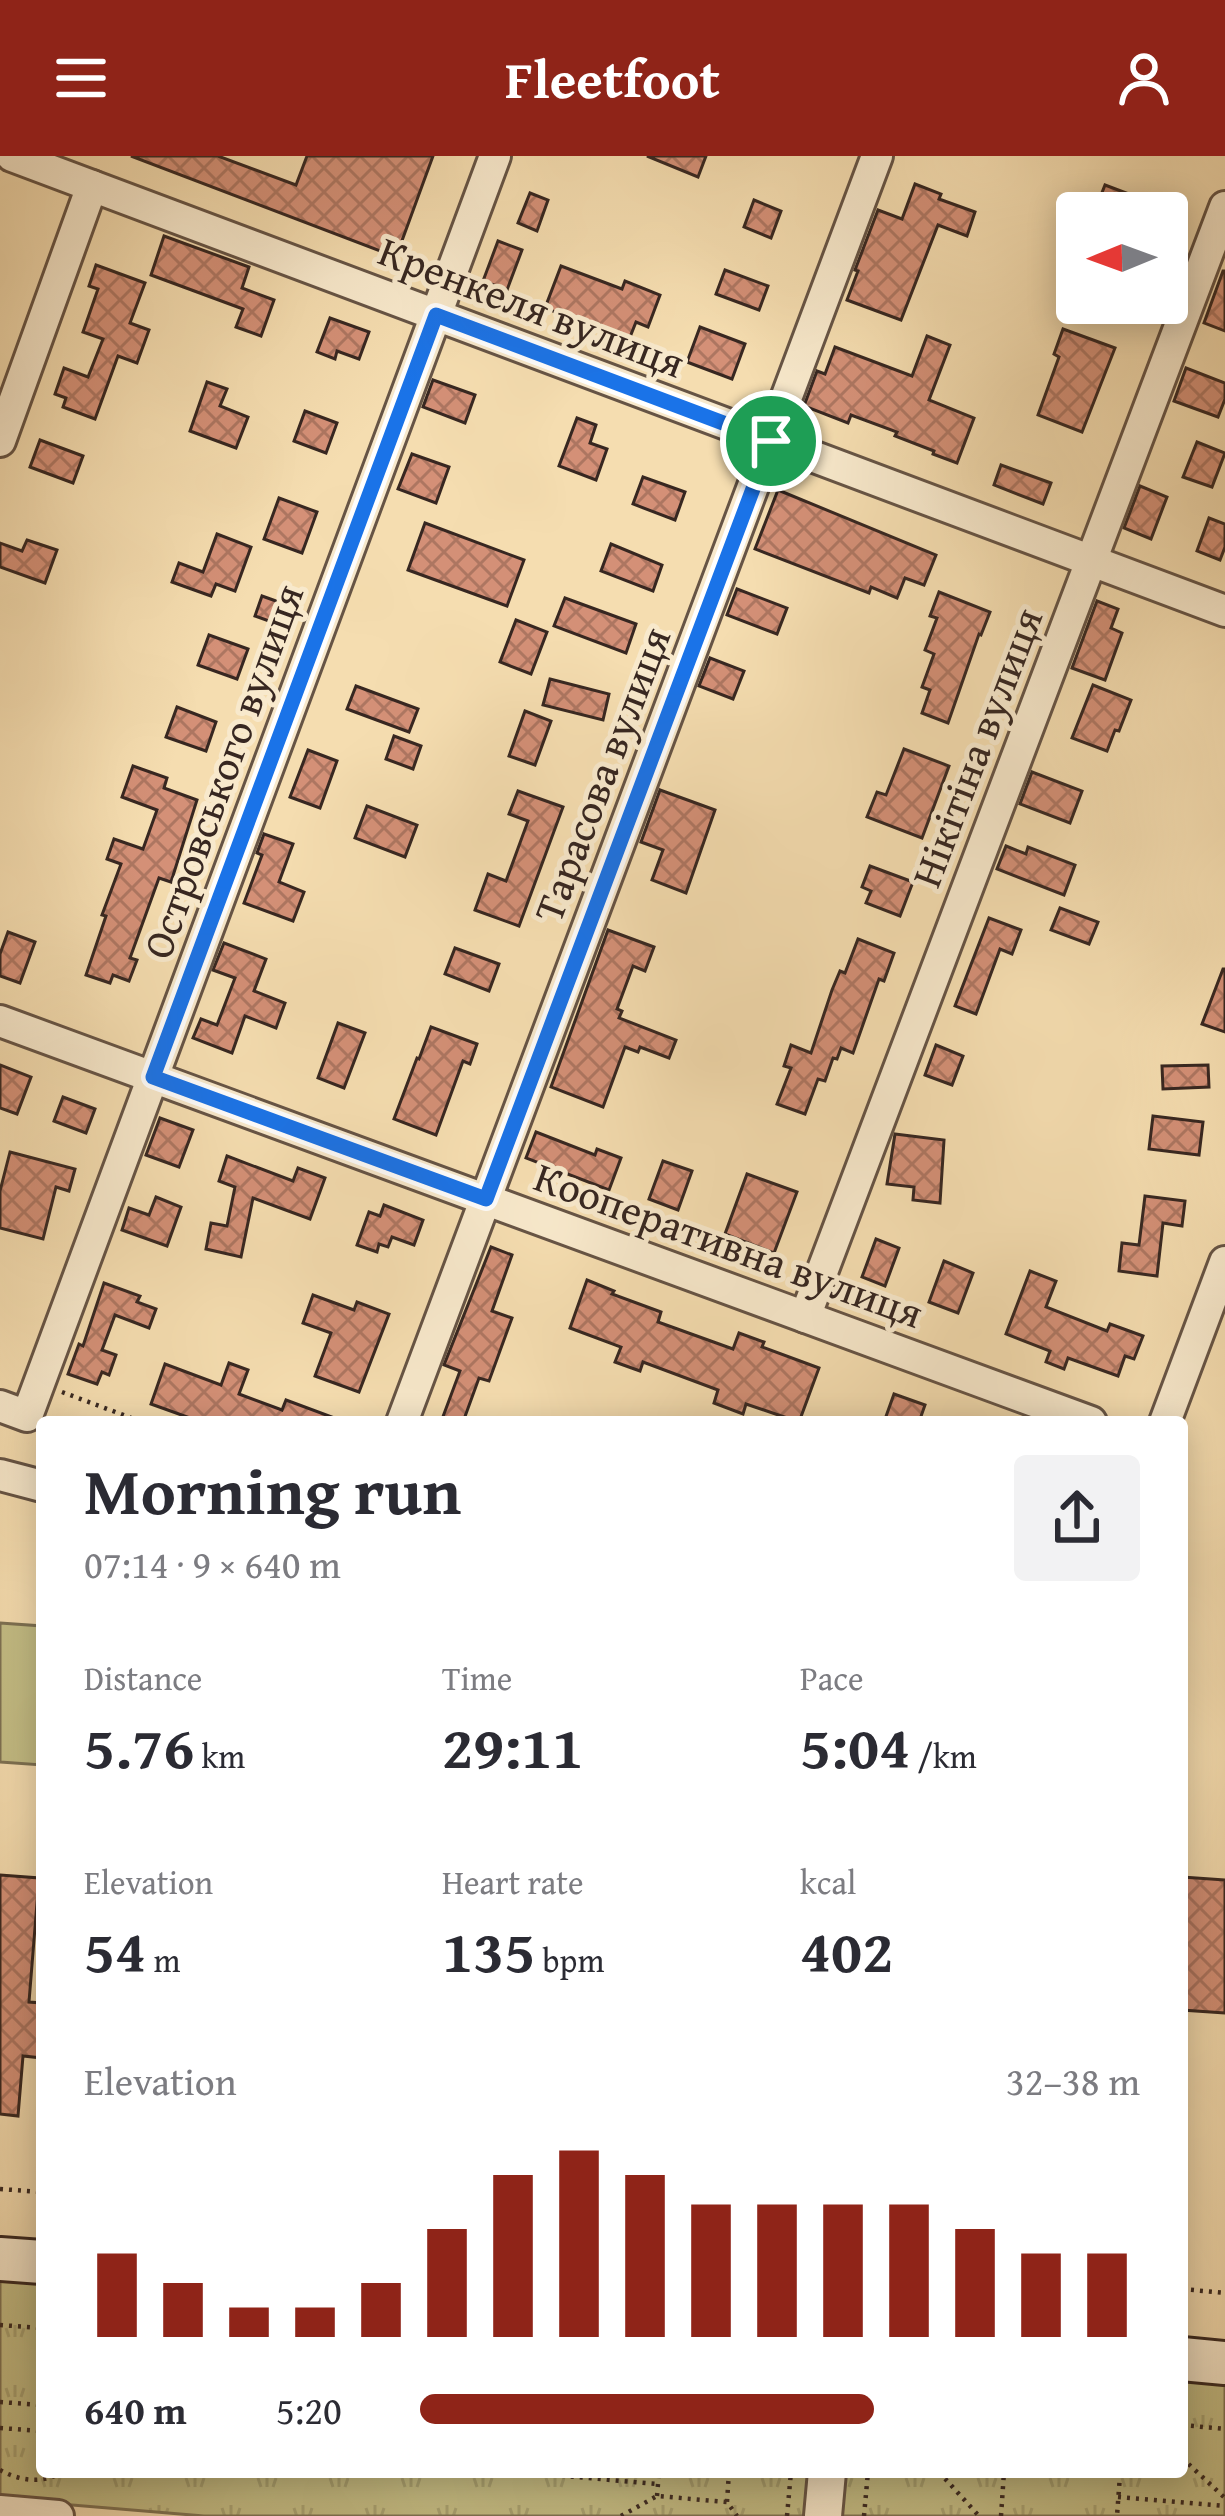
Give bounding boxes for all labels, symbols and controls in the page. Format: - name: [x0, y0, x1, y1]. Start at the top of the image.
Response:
- text: Fleetfoot: [505, 39, 720, 118]
- icon: menu: [48, 45, 114, 111]
- icon: person: [1111, 45, 1177, 111]
- north arrow: [1056, 192, 1188, 324]
- map controls: [1056, 192, 1188, 324]
- street label: Кренкеля вулиця: [370, 220, 694, 392]
- pin: [720, 390, 822, 492]
- icon: arrive: [738, 408, 804, 474]
- street label: Островського вулиця: [126, 575, 318, 967]
- street label: Нікітіна вулиця: [895, 599, 1057, 895]
- street label: Тарасова вулиця: [517, 618, 685, 930]
- street label: Кооперативна вулиця: [526, 1145, 932, 1343]
- text: Morning run: [84, 1441, 461, 1538]
- button: share: [1014, 1455, 1140, 1581]
- text: 07:14 · 9 × 640 m: [84, 1535, 341, 1592]
- text: Distance: [84, 1654, 202, 1702]
- text: Time: [442, 1654, 512, 1702]
- text: Pace: [800, 1654, 863, 1702]
- text: 5.76: [84, 1702, 194, 1790]
- text: 29:11: [442, 1702, 583, 1790]
- text: 5:04: [800, 1702, 910, 1790]
- text: km: [194, 1732, 245, 1780]
- text: /km: [910, 1732, 977, 1780]
- text: Elevation: [84, 1858, 213, 1906]
- text: Heart rate: [442, 1858, 584, 1906]
- text: kcal: [800, 1858, 856, 1906]
- text: 54: [84, 1906, 146, 1994]
- text: 135: [442, 1906, 535, 1994]
- text: 402: [800, 1906, 893, 1994]
- text: m: [146, 1936, 180, 1984]
- text: bpm: [535, 1936, 604, 1984]
- text: Elevation: [84, 2052, 237, 2109]
- text: 32–38 m: [1006, 2052, 1140, 2109]
- text: 640 m: [84, 2381, 187, 2438]
- text: 5:20: [276, 2381, 342, 2438]

